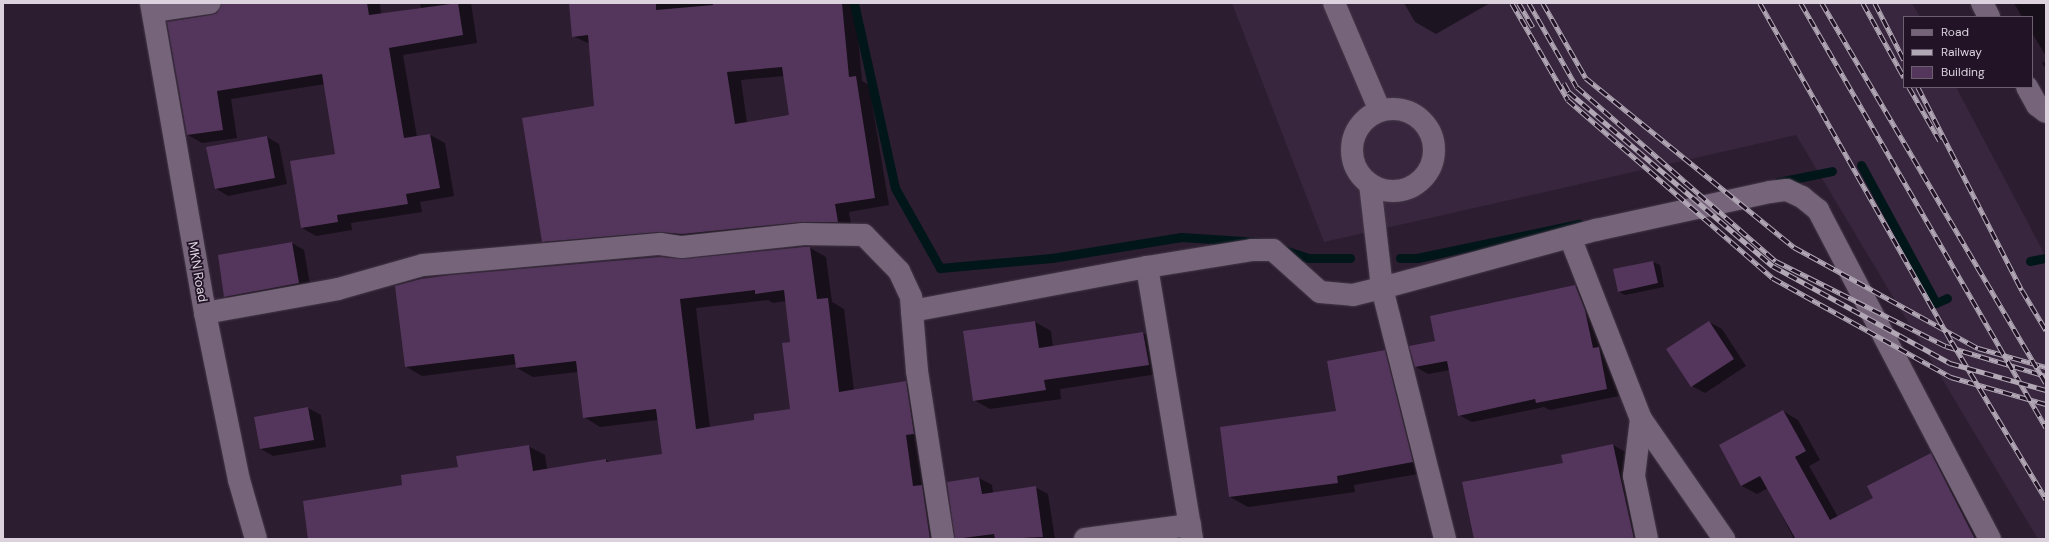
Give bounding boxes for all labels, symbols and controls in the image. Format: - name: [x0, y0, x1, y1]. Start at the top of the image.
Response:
- legend: [1903, 16, 2033, 88]
- text: Road: [1941, 24, 1969, 40]
- text: Railway: [1941, 44, 1982, 60]
- text: Building: [1941, 64, 1985, 80]
- street label: MKN Road: [184, 240, 210, 304]

